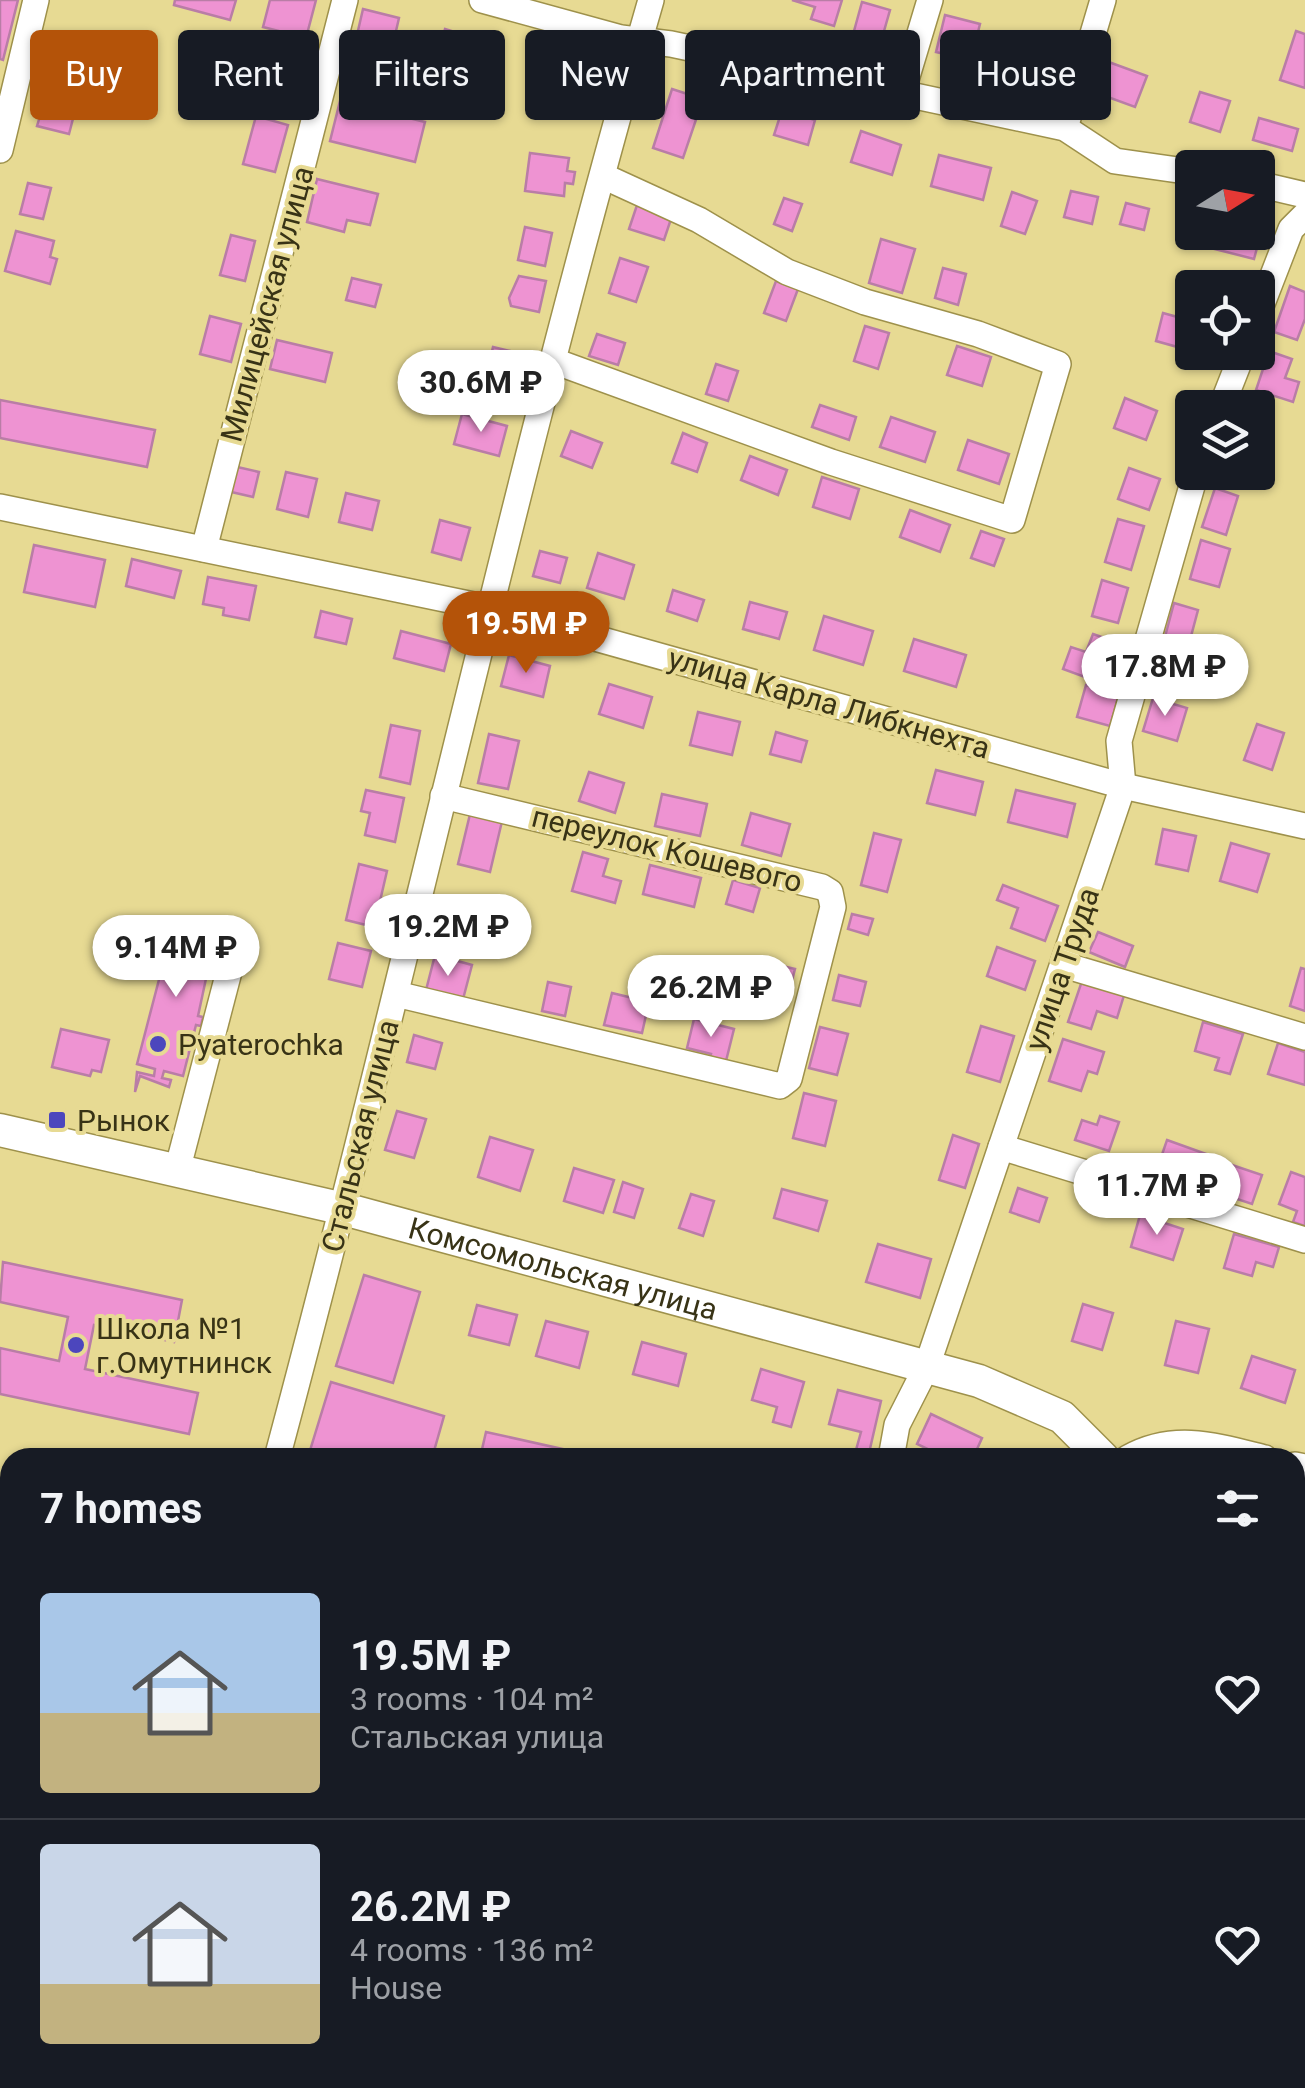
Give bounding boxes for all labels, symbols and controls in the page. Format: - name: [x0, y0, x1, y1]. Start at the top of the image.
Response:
- chip: Buy: [30, 30, 158, 120]
- chip: Rent: [178, 30, 319, 120]
- chip: Filters: [339, 30, 505, 120]
- chip: New: [525, 30, 665, 120]
- chip: Apartment: [685, 30, 920, 120]
- chip: House: [940, 30, 1111, 120]
- north arrow: [1175, 150, 1275, 250]
- map controls: [1175, 150, 1275, 490]
- street label: Милицейская улица: [213, 162, 321, 446]
- button: locate: [1175, 270, 1275, 370]
- pin: 30.6M ₽: [389, 350, 573, 435]
- text: 30.6M ₽: [420, 363, 542, 401]
- button: layers: [1175, 390, 1275, 490]
- pin: 19.5M ₽: [434, 591, 618, 676]
- text: 19.5M ₽: [465, 604, 587, 642]
- pin: 17.8M ₽: [1073, 634, 1257, 719]
- street label: улица Карла Либкнехта: [664, 640, 994, 766]
- text: 17.8M ₽: [1104, 647, 1226, 685]
- street label: переулок Кошевого: [528, 798, 806, 900]
- street label: улица Труда: [1018, 883, 1106, 1055]
- pin: 19.2M ₽: [356, 894, 540, 979]
- text: 19.2M ₽: [387, 907, 509, 945]
- pin: 9.14M ₽: [84, 915, 268, 1000]
- text: 9.14M ₽: [115, 928, 237, 966]
- pin: 26.2M ₽: [619, 955, 803, 1040]
- text: 26.2M ₽: [650, 968, 772, 1006]
- street label: Стальская улица: [314, 1016, 406, 1256]
- place label: Pyaterochka: [178, 1027, 344, 1062]
- marker: Pyaterochka: [147, 1033, 169, 1055]
- place label: Рынок: [77, 1103, 170, 1138]
- marker: Рынок: [46, 1109, 68, 1131]
- pin: 11.7M ₽: [1065, 1153, 1249, 1238]
- text: 11.7M ₽: [1096, 1166, 1218, 1204]
- street label: Комсомольская улица: [405, 1210, 721, 1327]
- place label: Школа №1 г.Омутнинск: [96, 1311, 272, 1380]
- marker: Школа №1 г.Омутнинск: [65, 1334, 87, 1356]
- icon: filters: [1210, 1481, 1265, 1536]
- text: 7 homes: [40, 1484, 202, 1533]
- text: 19.5M ₽: [350, 1631, 511, 1680]
- icon: home: [120, 1633, 240, 1753]
- icon: heart: [1210, 1666, 1265, 1721]
- text: 3 rooms · 104 m²: [350, 1680, 593, 1718]
- text: Стальская улица: [350, 1718, 604, 1756]
- text: 26.2M ₽: [350, 1882, 511, 1931]
- icon: home: [120, 1884, 240, 2004]
- icon: heart: [1210, 1917, 1265, 1972]
- text: 4 rooms · 136 m²: [350, 1931, 593, 1969]
- text: House: [350, 1969, 442, 2007]

